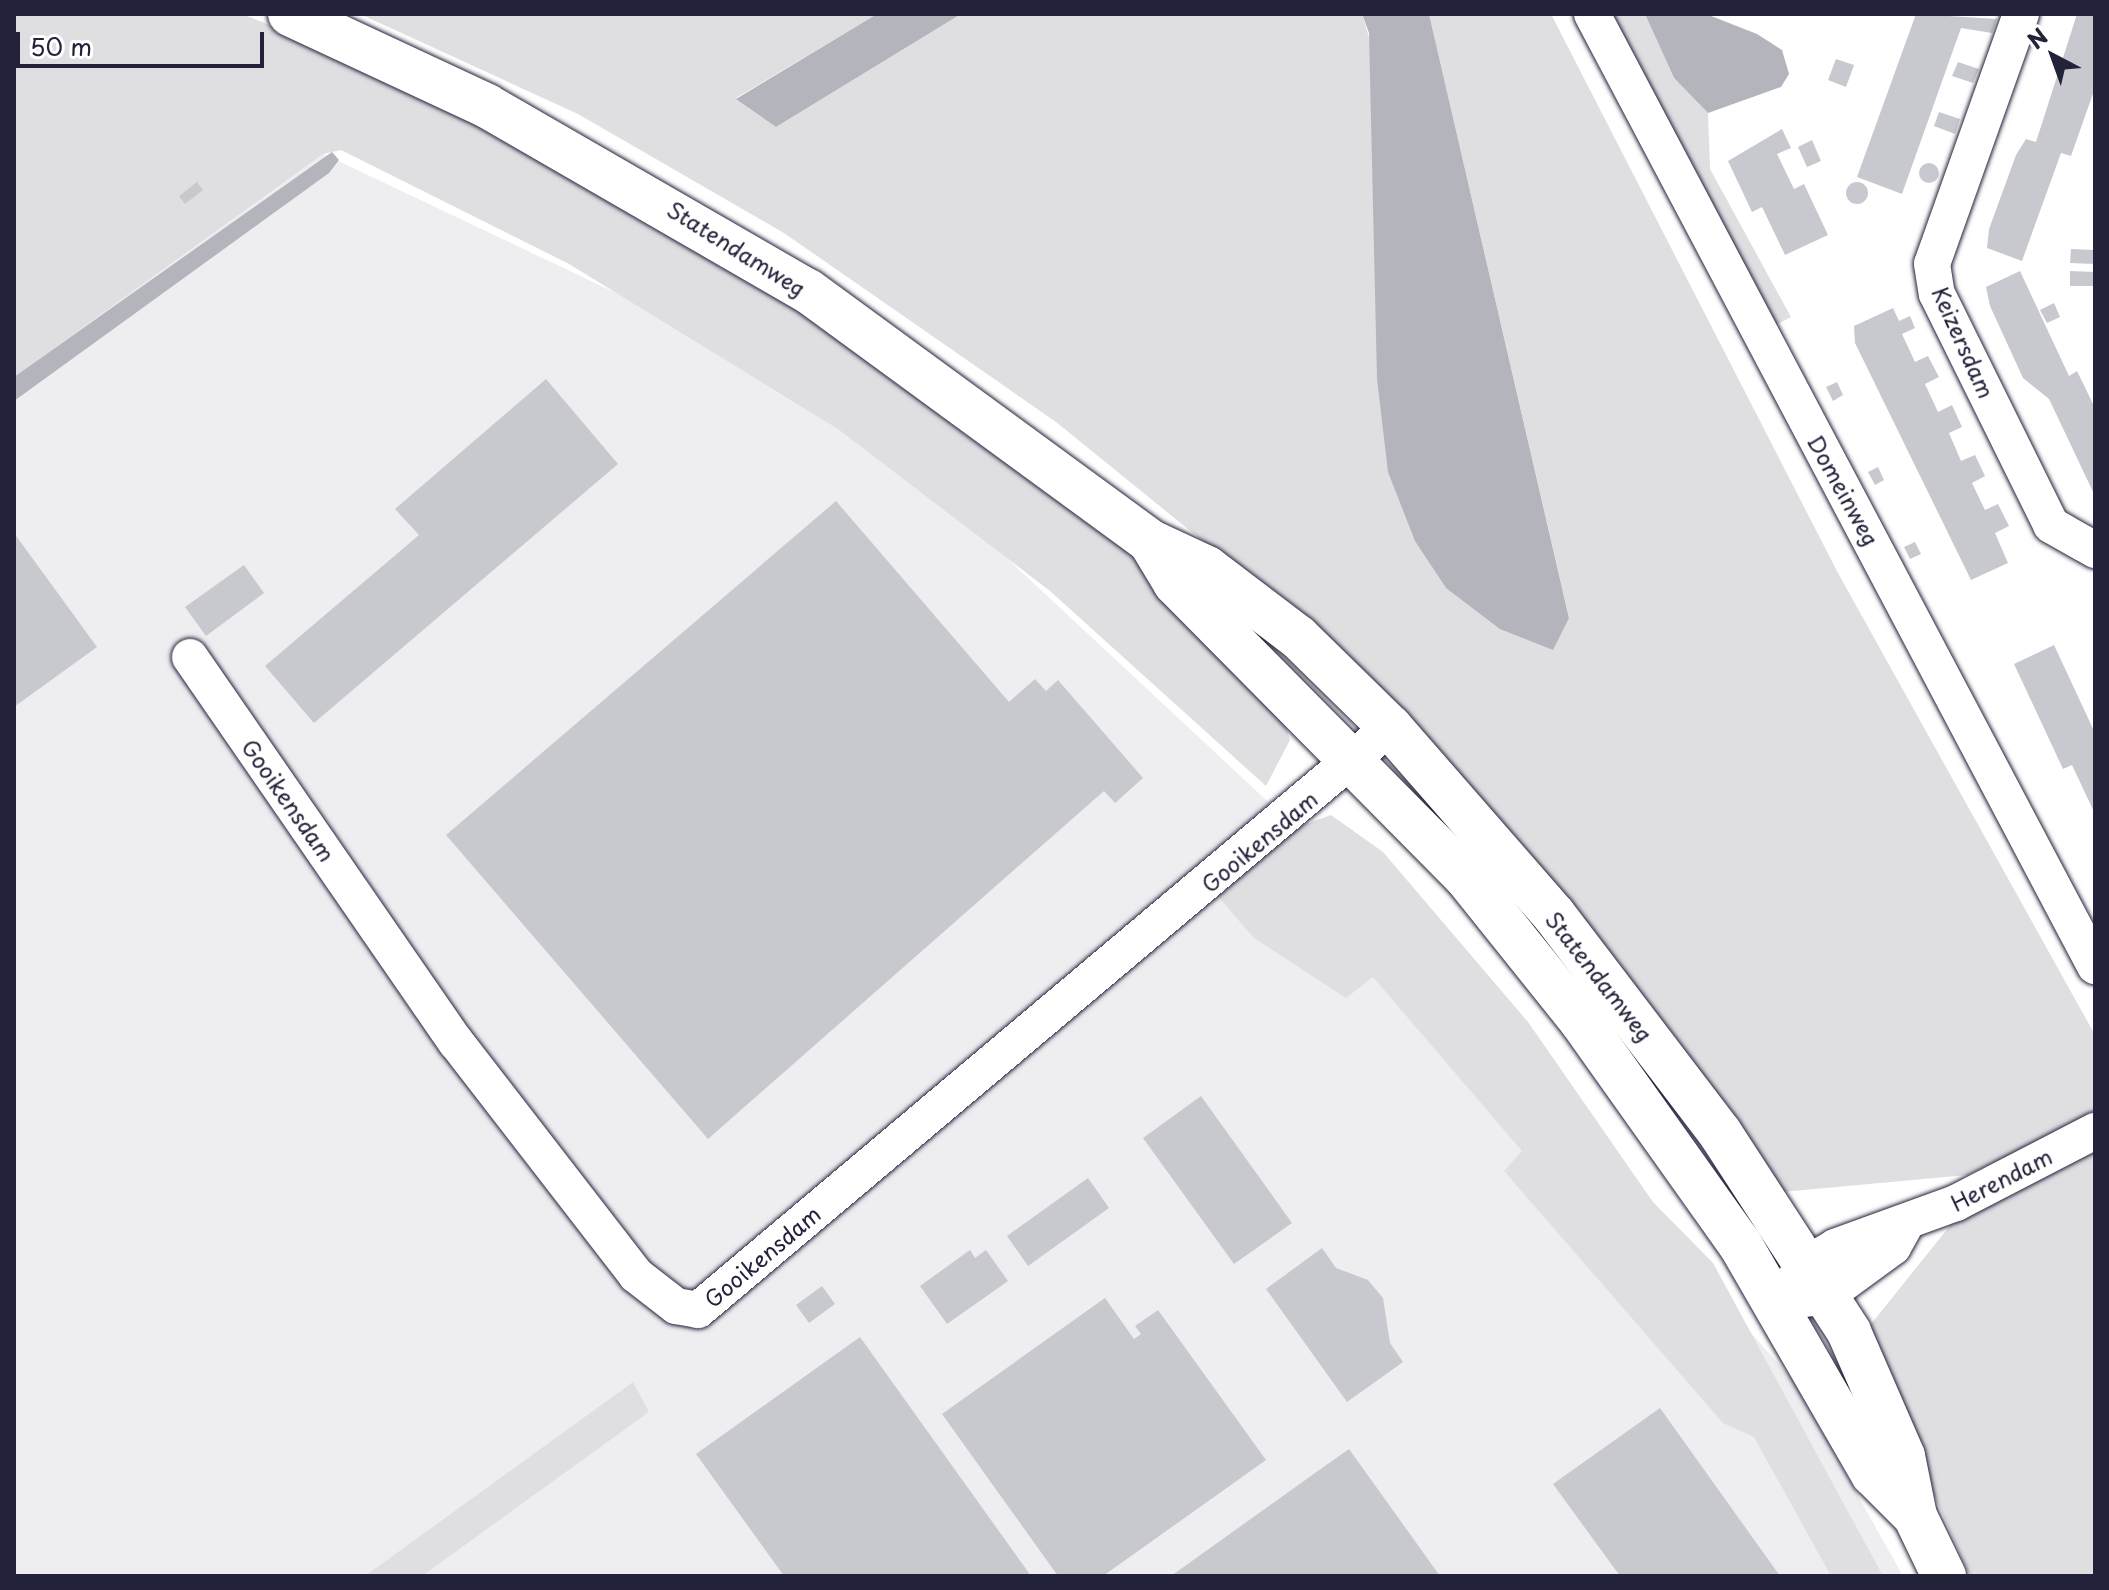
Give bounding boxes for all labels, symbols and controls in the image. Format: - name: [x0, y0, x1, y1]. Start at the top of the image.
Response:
- scale bar: [20, 16, 268, 66]
- north arrow: [2013, 16, 2093, 96]
- text: N: [2020, 19, 2054, 56]
- text: 50 m: [30, 28, 92, 64]
- street label: Statendamweg: [663, 195, 811, 301]
- street label: Keizersdam: [1928, 282, 2000, 402]
- street label: Domeinweg: [1803, 430, 1885, 550]
- street label: Gooikensdam: [237, 734, 341, 866]
- street label: Gooikensdam: [1196, 785, 1322, 897]
- street label: Statendamweg: [1541, 906, 1659, 1046]
- street label: Herendam: [1946, 1142, 2056, 1216]
- street label: Gooikensdam: [699, 1200, 825, 1312]

